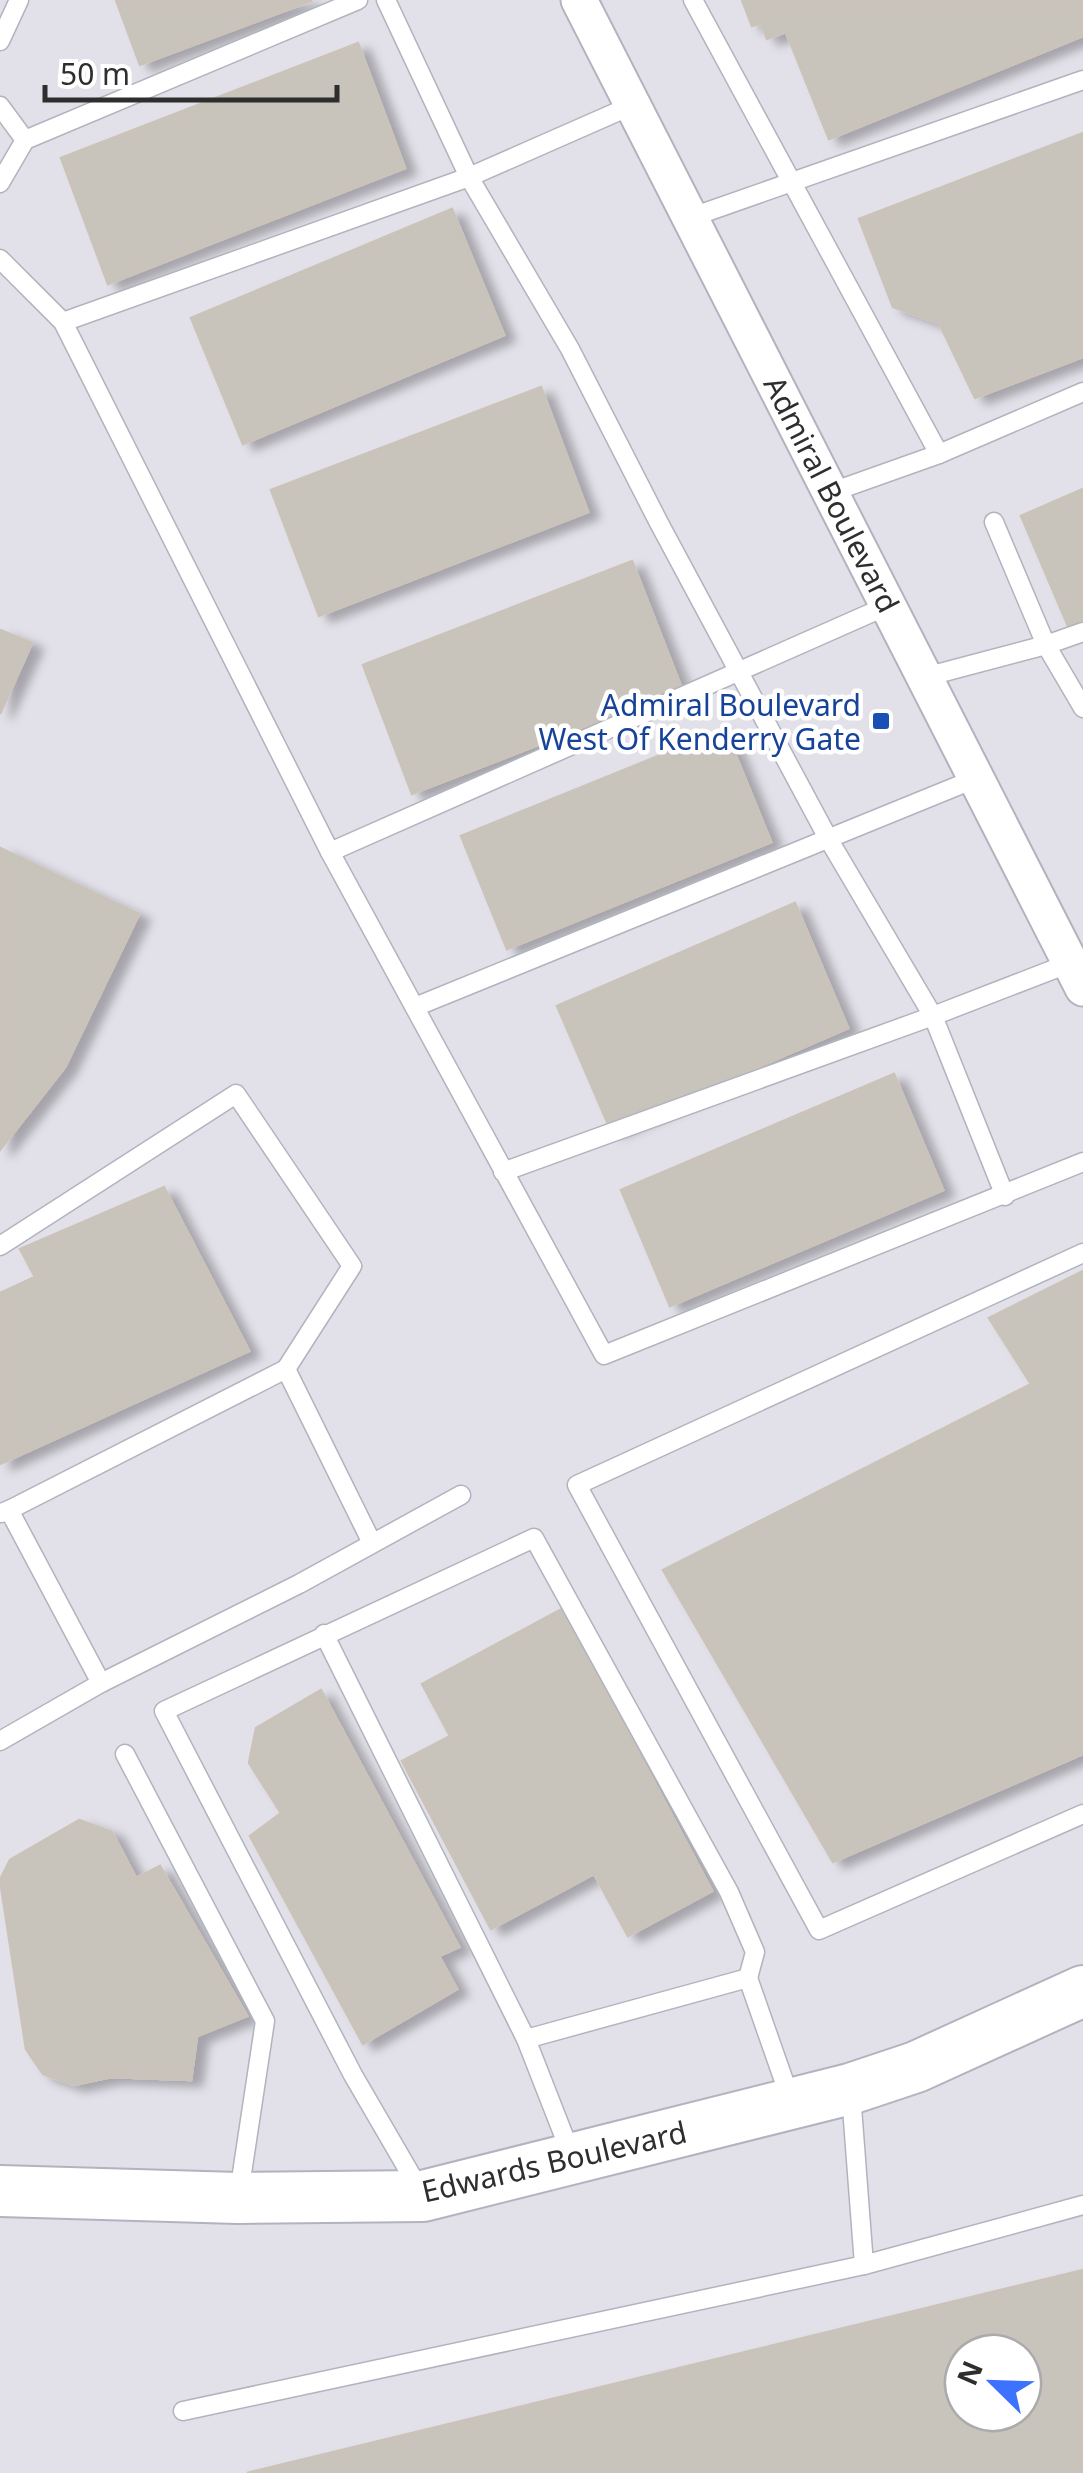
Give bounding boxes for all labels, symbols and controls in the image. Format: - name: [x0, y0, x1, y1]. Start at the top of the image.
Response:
- scale bar: [45, 40, 338, 102]
- text: 50 m: [60, 53, 130, 94]
- street label: Admiral Boulevard: [755, 369, 909, 619]
- place label: Admiral Boulevard West Of Kenderry Gate: [539, 684, 861, 759]
- marker: Admiral Boulevard West Of Kenderry Gate: [870, 710, 892, 732]
- street label: Edwards Boulevard: [418, 2111, 690, 2211]
- north arrow: [943, 2333, 1043, 2433]
- text: N: [947, 2355, 991, 2391]

